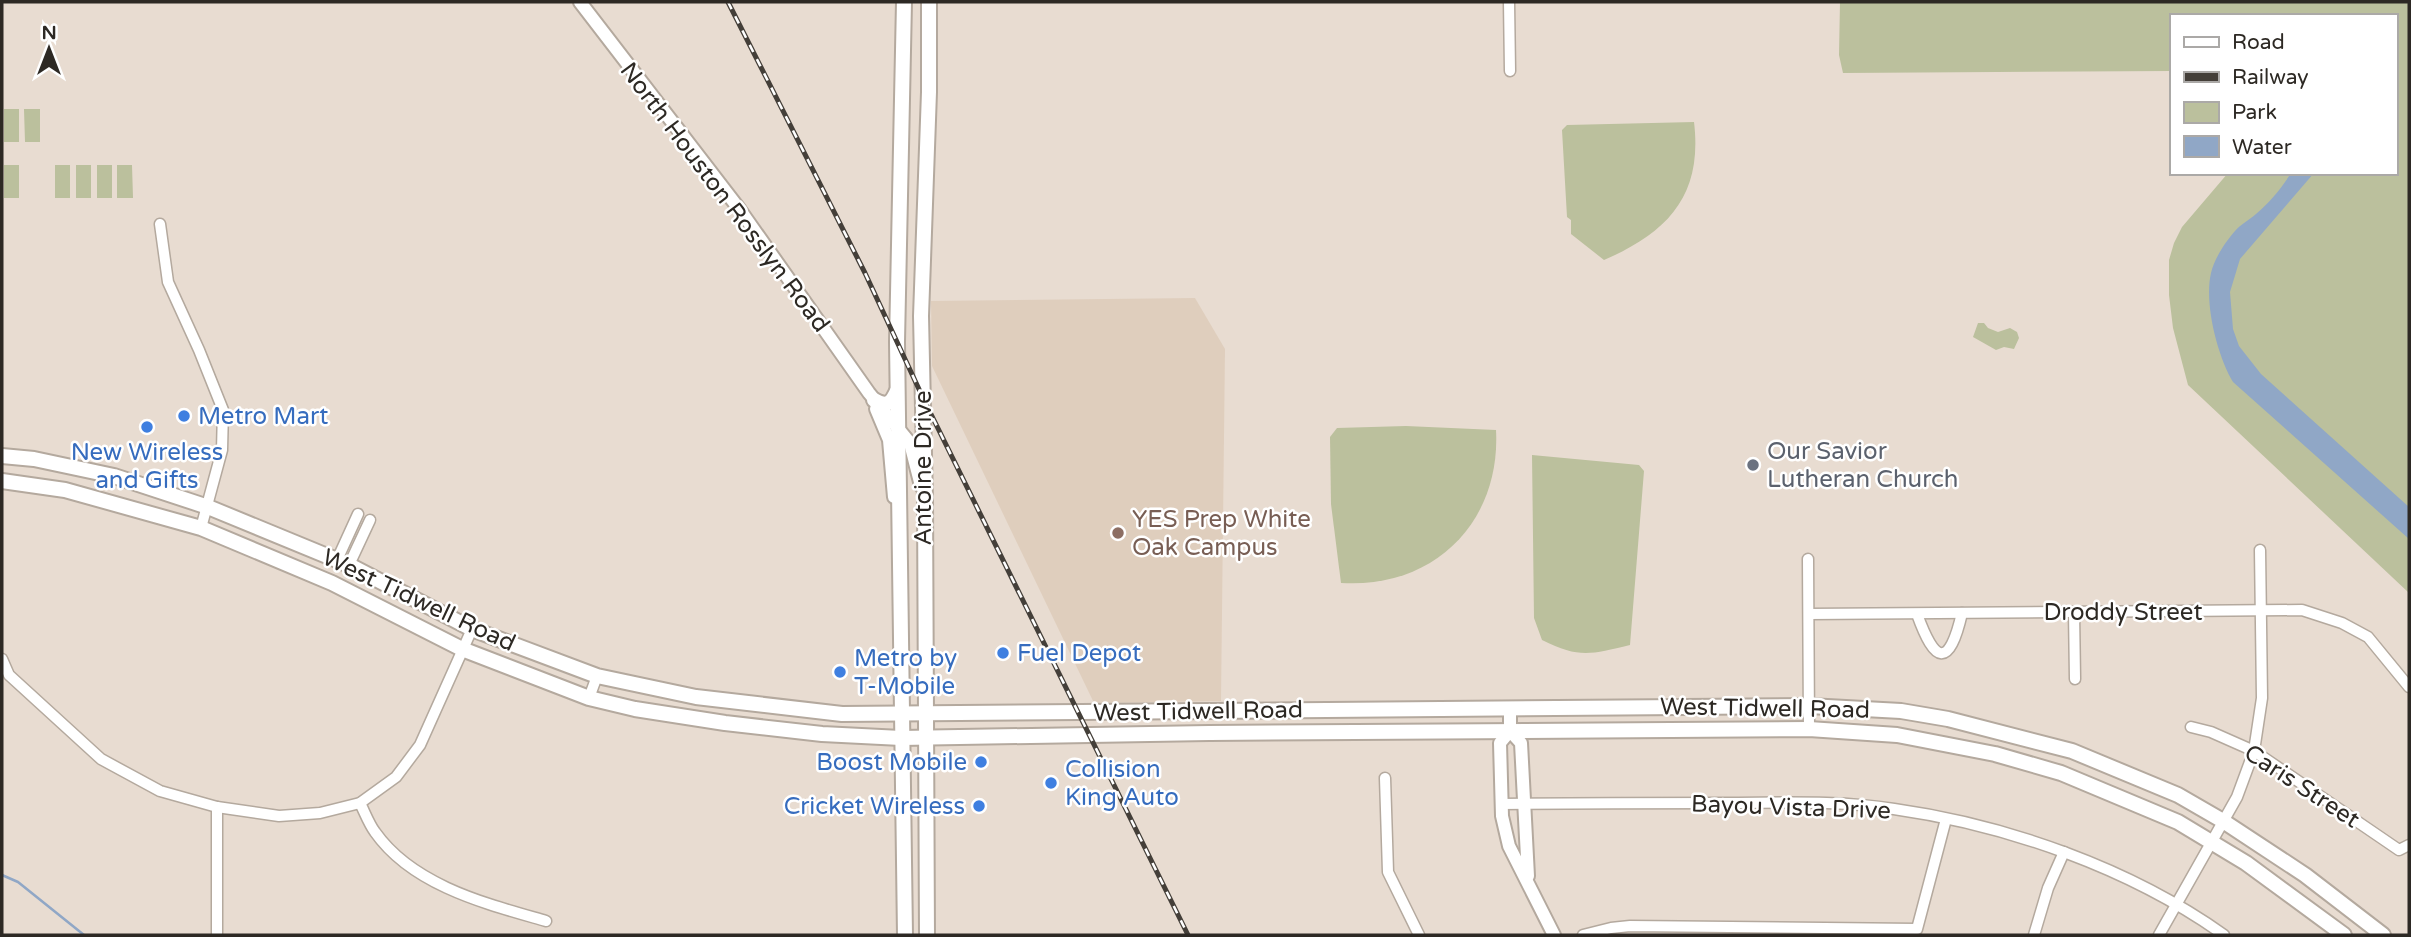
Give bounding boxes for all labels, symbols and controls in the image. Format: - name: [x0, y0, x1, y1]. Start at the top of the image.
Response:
- north arrow: [14, 14, 84, 84]
- legend: [2170, 14, 2397, 175]
- text: N: [41, 22, 57, 44]
- text: Road: [2232, 30, 2285, 55]
- street label: North Houston Rosslyn Road: [614, 57, 836, 338]
- text: Railway: [2232, 65, 2309, 90]
- text: Park: [2232, 100, 2277, 125]
- text: Water: [2232, 135, 2292, 160]
- street label: Antoine Drive: [909, 390, 938, 546]
- place label: Metro Mart: [198, 402, 328, 431]
- marker: Metro Mart: [176, 408, 192, 424]
- marker: New Wireless and Gifts: [139, 419, 155, 435]
- place label: Our Savior Lutheran Church: [1767, 437, 1958, 494]
- place label: New Wireless and Gifts: [71, 438, 223, 495]
- marker: Our Savior Lutheran Church: [1745, 457, 1761, 473]
- place label: YES Prep White Oak Campus: [1132, 505, 1311, 562]
- marker: YES Prep White Oak Campus: [1110, 525, 1126, 541]
- street label: West Tidwell Road: [317, 543, 520, 658]
- street label: Droddy Street: [2043, 598, 2203, 627]
- place label: Fuel Depot: [1017, 639, 1141, 668]
- place label: Metro by T-Mobile: [854, 644, 957, 701]
- marker: Fuel Depot: [995, 645, 1011, 661]
- marker: Metro by T-Mobile: [832, 664, 848, 680]
- street label: West Tidwell Road: [1660, 692, 1870, 725]
- street label: West Tidwell Road: [1093, 695, 1303, 728]
- street label: Caris Street: [2239, 738, 2365, 834]
- place label: Boost Mobile: [816, 748, 967, 777]
- marker: Boost Mobile: [973, 754, 989, 770]
- place label: Collision King Auto: [1065, 755, 1179, 812]
- marker: Collision King Auto: [1043, 775, 1059, 791]
- street label: Bayou Vista Drive: [1691, 790, 1891, 825]
- place label: Cricket Wireless: [784, 792, 965, 821]
- marker: Cricket Wireless: [971, 798, 987, 814]

